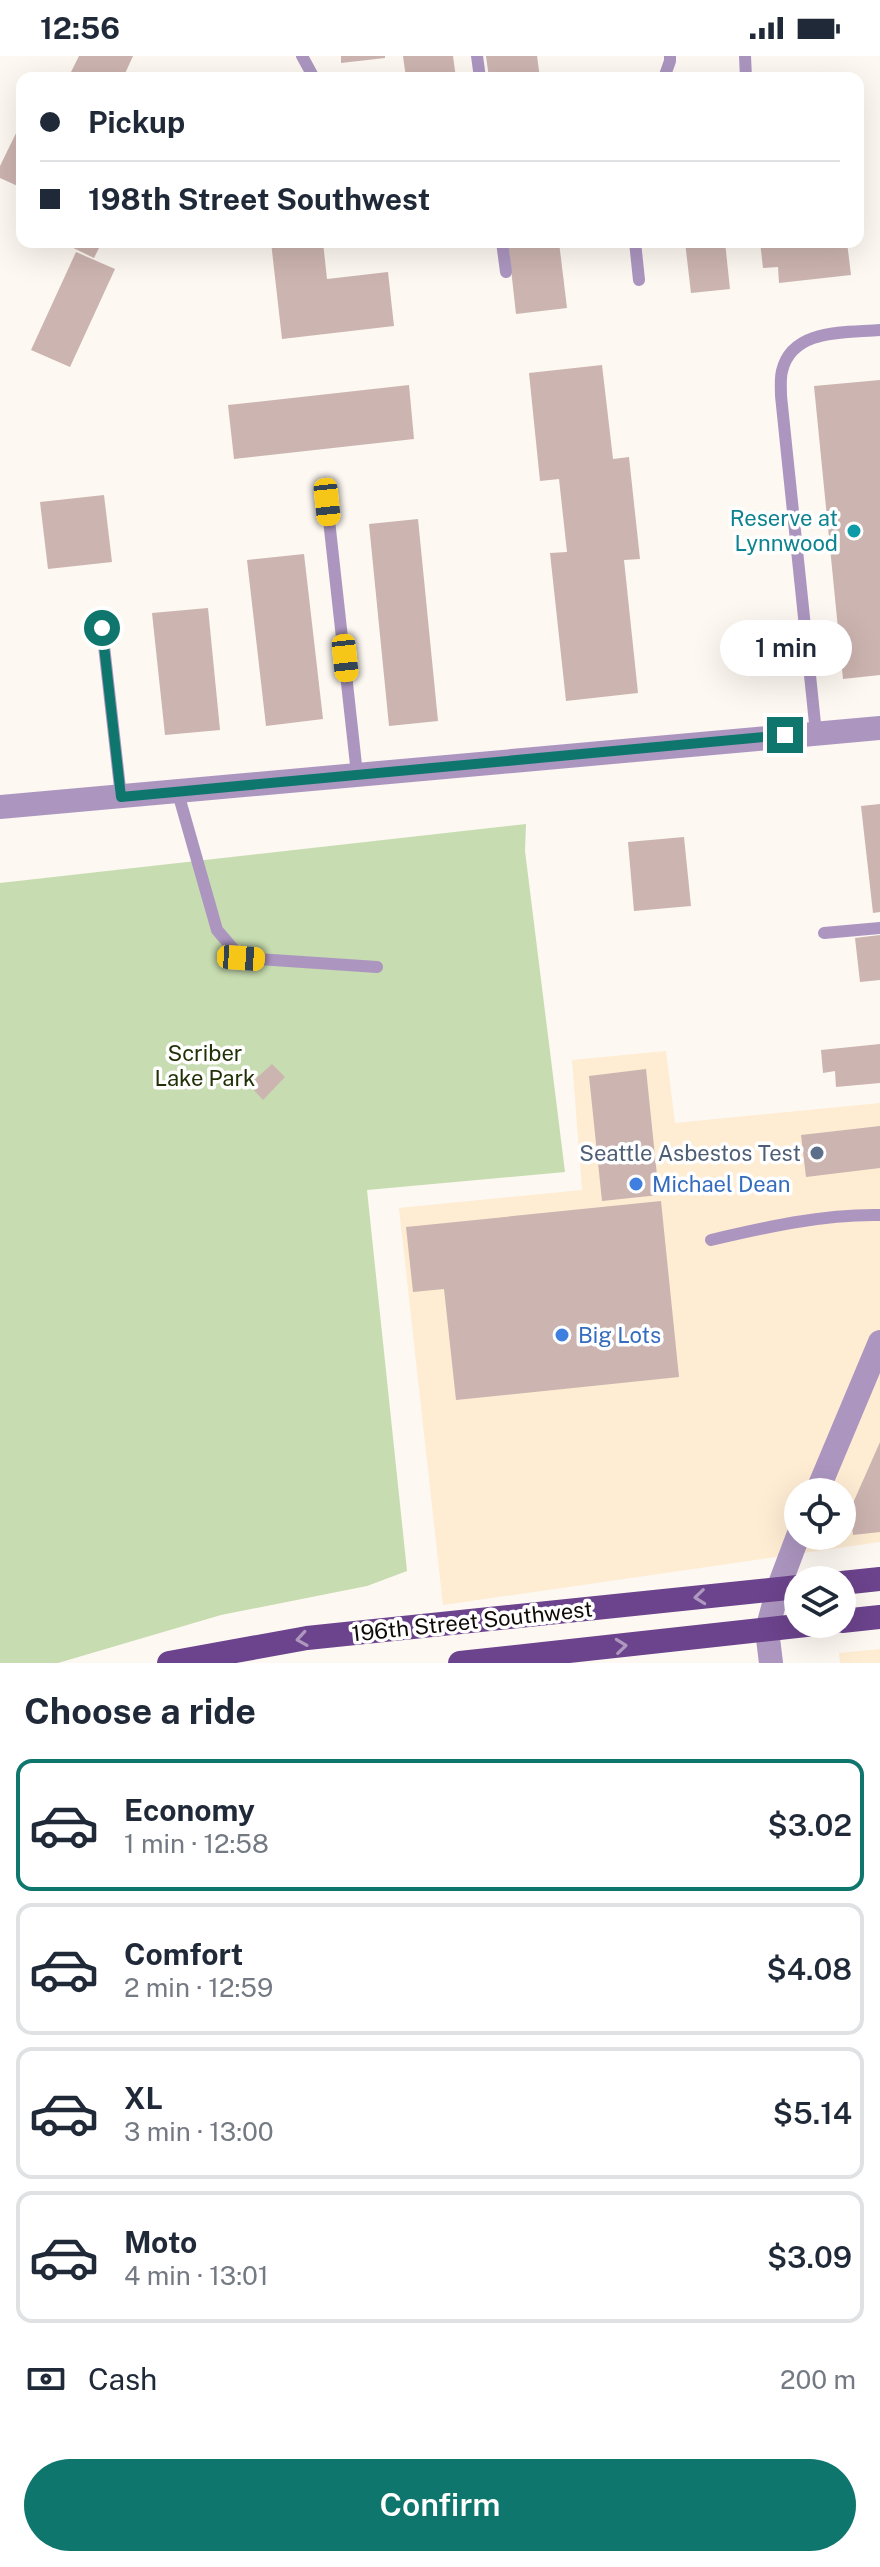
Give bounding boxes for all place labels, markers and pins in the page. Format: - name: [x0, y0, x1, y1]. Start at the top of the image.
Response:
- place label: Reserve at Lynnwood: [730, 505, 838, 556]
- marker: Reserve at Lynnwood: [845, 522, 863, 540]
- place label: Seattle Asbestos Test: [579, 1140, 801, 1166]
- marker: Seattle Asbestos Test: [808, 1144, 826, 1162]
- place label: Michael Dean: [652, 1171, 790, 1197]
- marker: Michael Dean: [627, 1175, 645, 1193]
- place label: Big Lots: [578, 1322, 661, 1348]
- marker: Big Lots: [553, 1326, 571, 1344]

